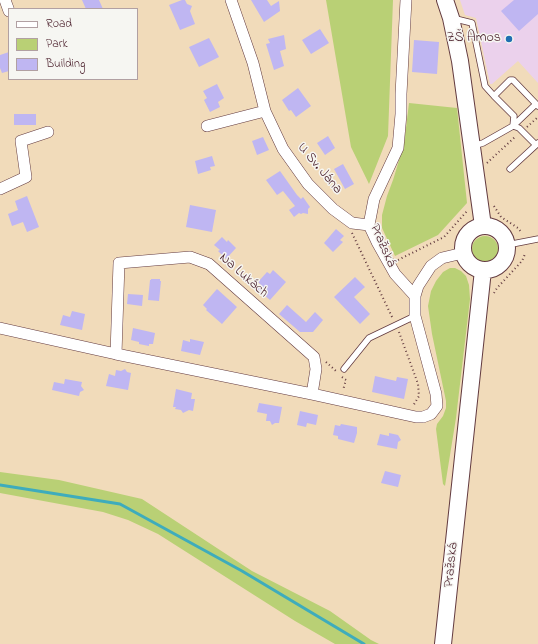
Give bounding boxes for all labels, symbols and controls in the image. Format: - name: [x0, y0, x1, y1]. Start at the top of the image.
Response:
- legend: [8, 8, 138, 80]
- text: Road: [46, 15, 72, 33]
- place label: ZŠ Amos: [447, 31, 501, 47]
- marker: ZŠ Amos: [504, 34, 514, 44]
- text: Park: [46, 35, 68, 53]
- text: Building: [46, 55, 85, 73]
- street label: U Sv. Jána: [293, 140, 345, 198]
- street label: Pražská: [365, 222, 399, 270]
- street label: Na Lukách: [215, 250, 271, 302]
- street label: Pražská: [441, 542, 463, 588]

